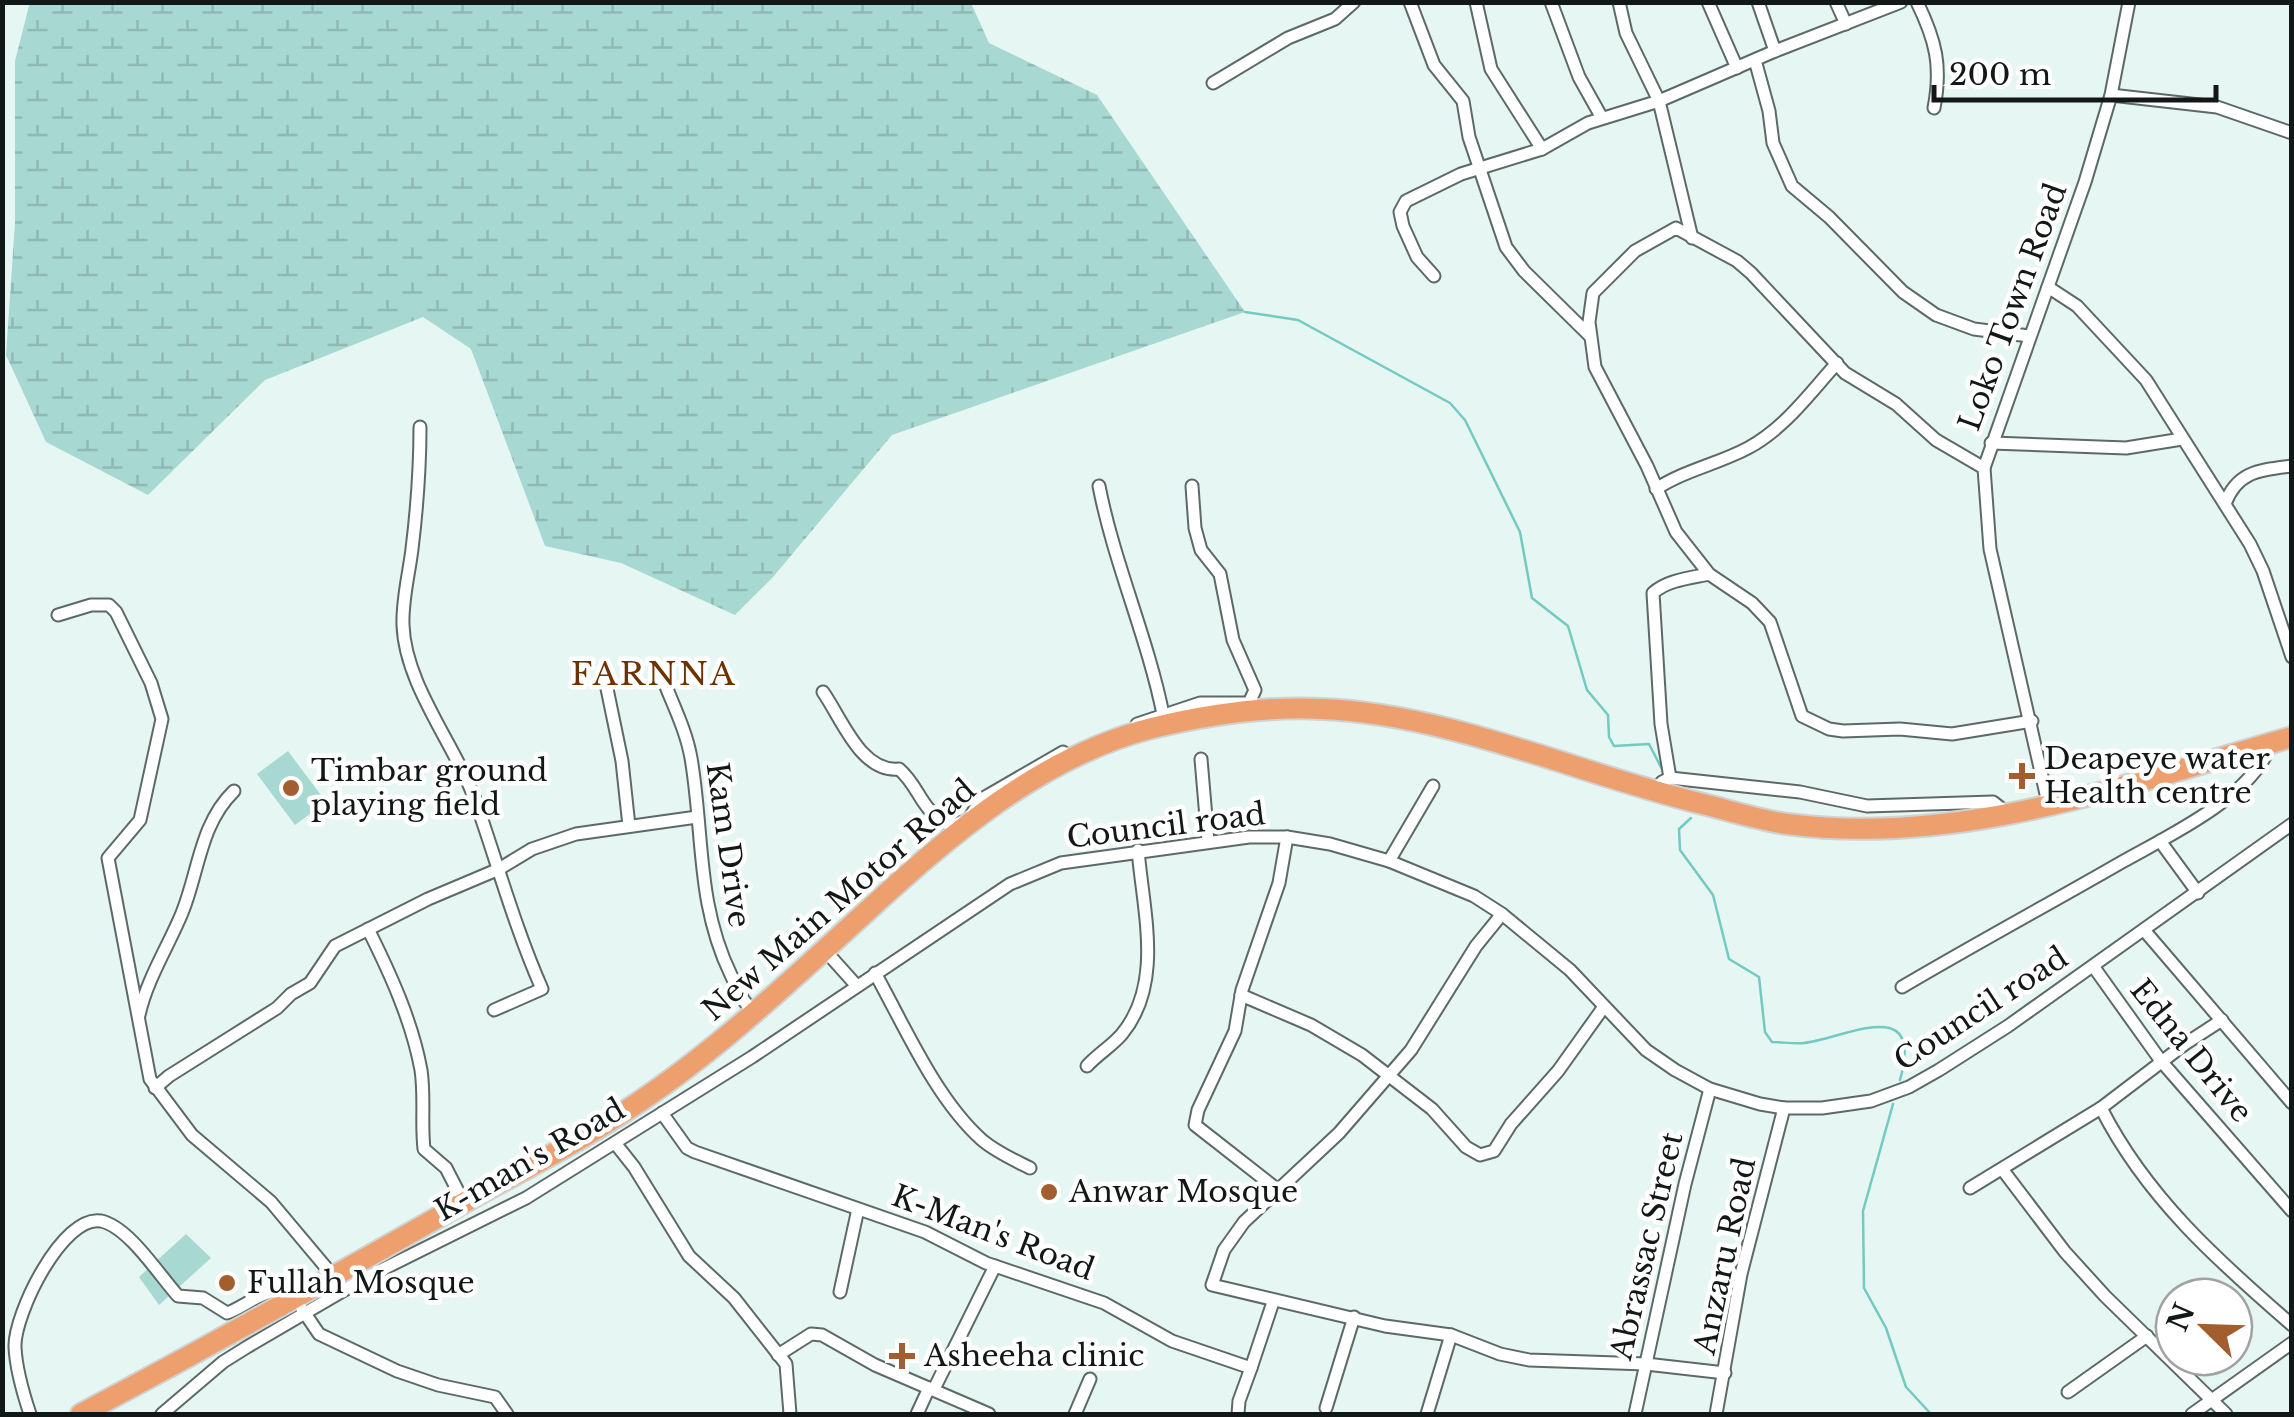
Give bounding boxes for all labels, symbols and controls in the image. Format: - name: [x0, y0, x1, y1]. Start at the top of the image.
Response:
- scale bar: [1934, 40, 2216, 102]
- text: 200 m: [1949, 56, 2051, 93]
- street label: Loko Town Road: [1951, 178, 2074, 436]
- district label: FARNNA: [571, 654, 737, 694]
- place label: Deapeye water Health centre: [2044, 740, 2270, 811]
- place label: Timbar ground playing field: [311, 752, 548, 823]
- street label: Kam Drive: [699, 760, 758, 930]
- marker: Deapeye water Health centre: [2009, 763, 2035, 789]
- street label: New Main Motor Road: [695, 771, 983, 1028]
- marker: Timbar ground playing field: [280, 777, 302, 799]
- street label: Council road: [1065, 795, 1267, 856]
- street label: Council road: [1887, 939, 2075, 1078]
- street label: Edna Drive: [2122, 972, 2260, 1130]
- street label: K-man's Road: [428, 1090, 631, 1229]
- street label: Abrassac Street: [1602, 1128, 1691, 1364]
- street label: Anzaru Road: [1685, 1154, 1763, 1359]
- place label: Anwar Mosque: [1068, 1173, 1298, 1210]
- street label: K-Man's Road: [887, 1177, 1099, 1288]
- marker: Anwar Mosque: [1038, 1181, 1060, 1203]
- place label: Fullah Mosque: [247, 1264, 475, 1301]
- marker: Fullah Mosque: [216, 1272, 238, 1294]
- north arrow: [2154, 1277, 2254, 1377]
- text: N: [2160, 1298, 2203, 1336]
- place label: Asheeha clinic: [923, 1337, 1144, 1374]
- marker: Asheeha clinic: [889, 1343, 915, 1369]

